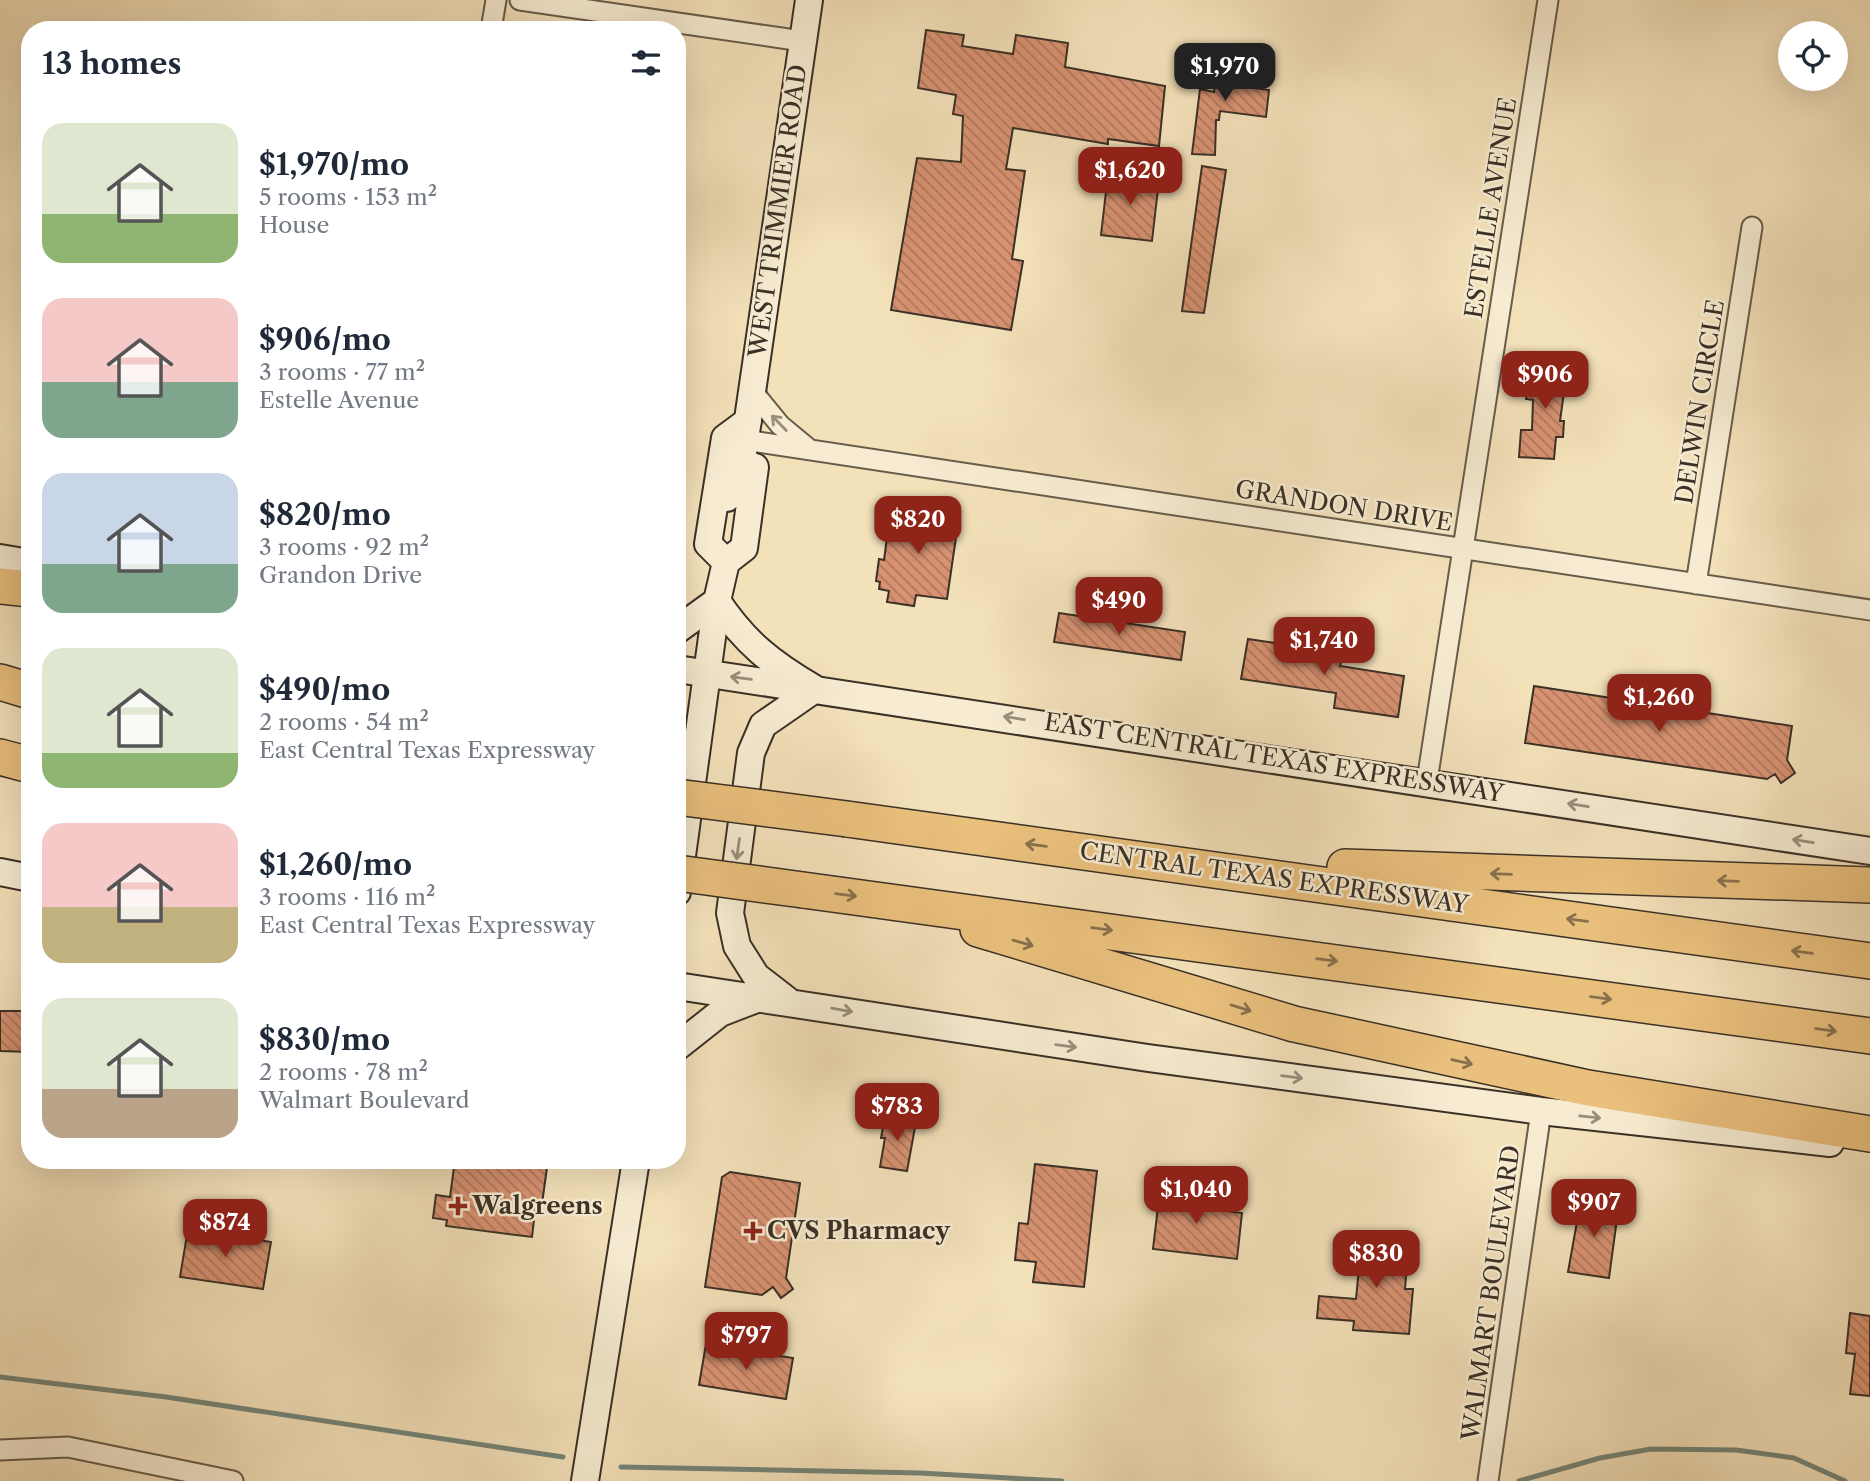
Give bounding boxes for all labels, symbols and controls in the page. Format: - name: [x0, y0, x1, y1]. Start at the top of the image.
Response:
- map controls: [1778, 21, 1848, 91]
- button: locate: [1778, 21, 1848, 91]
- pin: $1,970: [1168, 43, 1282, 103]
- icon: filters: [627, 44, 665, 82]
- text: 13 homes: [42, 45, 181, 82]
- text: $1,970: [1190, 52, 1260, 80]
- street label: WEST TRIMMIER ROAD: [742, 63, 812, 360]
- street label: ESTELLE AVENUE: [1459, 95, 1522, 321]
- text: $1,970/mo: [259, 146, 409, 183]
- pin: $1,620: [1073, 148, 1187, 207]
- icon: home: [98, 151, 182, 235]
- text: $1,620: [1094, 156, 1166, 184]
- text: 5 rooms · 153 m²: [259, 183, 437, 211]
- text: House: [259, 211, 329, 239]
- street label: DELWIN CIRCLE: [1669, 298, 1730, 506]
- text: $906/mo: [259, 321, 391, 358]
- icon: home: [98, 326, 182, 410]
- pin: $906: [1504, 352, 1586, 411]
- text: 3 rooms · 77 m²: [259, 358, 425, 386]
- text: $906: [1518, 360, 1572, 388]
- text: Estelle Avenue: [259, 386, 419, 414]
- one-way arrow: [771, 414, 788, 431]
- street label: GRANDON DRIVE: [1233, 474, 1455, 537]
- text: $820/mo: [259, 496, 391, 533]
- pin: $820: [877, 496, 959, 556]
- icon: home: [98, 501, 182, 585]
- text: $820: [890, 505, 946, 533]
- text: 3 rooms · 92 m²: [259, 533, 429, 561]
- text: Grandon Drive: [259, 561, 422, 589]
- pin: $490: [1078, 578, 1160, 637]
- text: $490: [1092, 586, 1146, 614]
- pin: $1,740: [1267, 618, 1381, 677]
- text: $1,740: [1290, 626, 1358, 654]
- text: $490/mo: [259, 671, 390, 708]
- one-way arrow: [730, 671, 752, 684]
- pin: $1,260: [1602, 674, 1716, 734]
- icon: home: [98, 676, 182, 760]
- text: $1,260: [1623, 683, 1695, 711]
- street label: EAST CENTRAL TEXAS EXPRESSWAY: [1042, 707, 1507, 808]
- text: 2 rooms · 54 m²: [259, 708, 429, 736]
- one-way arrow: [1003, 711, 1026, 724]
- text: East Central Texas Expressway: [259, 736, 595, 764]
- one-way arrow: [1567, 798, 1590, 811]
- one-way arrow: [1792, 834, 1814, 847]
- street label: CENTRAL TEXAS EXPRESSWAY: [1078, 836, 1471, 919]
- one-way arrow: [732, 837, 745, 860]
- one-way arrow: [1025, 839, 1048, 852]
- text: $1,260/mo: [259, 846, 412, 883]
- icon: home: [98, 851, 182, 935]
- one-way arrow: [1490, 868, 1513, 881]
- one-way arrow: [1717, 874, 1740, 887]
- text: 3 rooms · 116 m²: [259, 883, 435, 911]
- one-way arrow: [834, 888, 857, 901]
- text: East Central Texas Expressway: [259, 911, 595, 939]
- one-way arrow: [1566, 913, 1589, 926]
- one-way arrow: [1090, 923, 1112, 936]
- one-way arrow: [1012, 937, 1034, 950]
- one-way arrow: [1792, 945, 1814, 958]
- one-way arrow: [1315, 954, 1338, 967]
- one-way arrow: [1589, 992, 1612, 1005]
- one-way arrow: [1230, 1002, 1252, 1015]
- one-way arrow: [830, 1004, 853, 1017]
- text: $830/mo: [259, 1021, 390, 1058]
- one-way arrow: [1814, 1023, 1837, 1036]
- icon: home: [98, 1026, 182, 1110]
- one-way arrow: [1054, 1040, 1077, 1053]
- one-way arrow: [1450, 1056, 1473, 1069]
- text: 2 rooms · 78 m²: [259, 1058, 428, 1086]
- one-way arrow: [1280, 1071, 1303, 1084]
- pin: $783: [856, 1084, 938, 1143]
- text: Walmart Boulevard: [259, 1086, 470, 1114]
- text: $783: [871, 1092, 923, 1120]
- one-way arrow: [1578, 1110, 1601, 1123]
- street label: WALMART BOULEVARD: [1455, 1143, 1526, 1444]
- pin: $1,040: [1139, 1166, 1253, 1226]
- text: $1,040: [1160, 1175, 1232, 1203]
- pin: $907: [1553, 1180, 1635, 1239]
- text: $907: [1567, 1188, 1621, 1216]
- place label: Walgreens: [471, 1191, 603, 1220]
- marker: Walgreens: [450, 1198, 466, 1214]
- pin: $874: [184, 1200, 266, 1259]
- text: $874: [199, 1208, 251, 1236]
- place label: CVS Pharmacy: [767, 1216, 951, 1245]
- marker: CVS Pharmacy: [745, 1223, 761, 1239]
- pin: $830: [1335, 1230, 1417, 1290]
- text: $830: [1349, 1239, 1403, 1267]
- pin: $797: [705, 1312, 787, 1372]
- text: $797: [721, 1321, 771, 1349]

